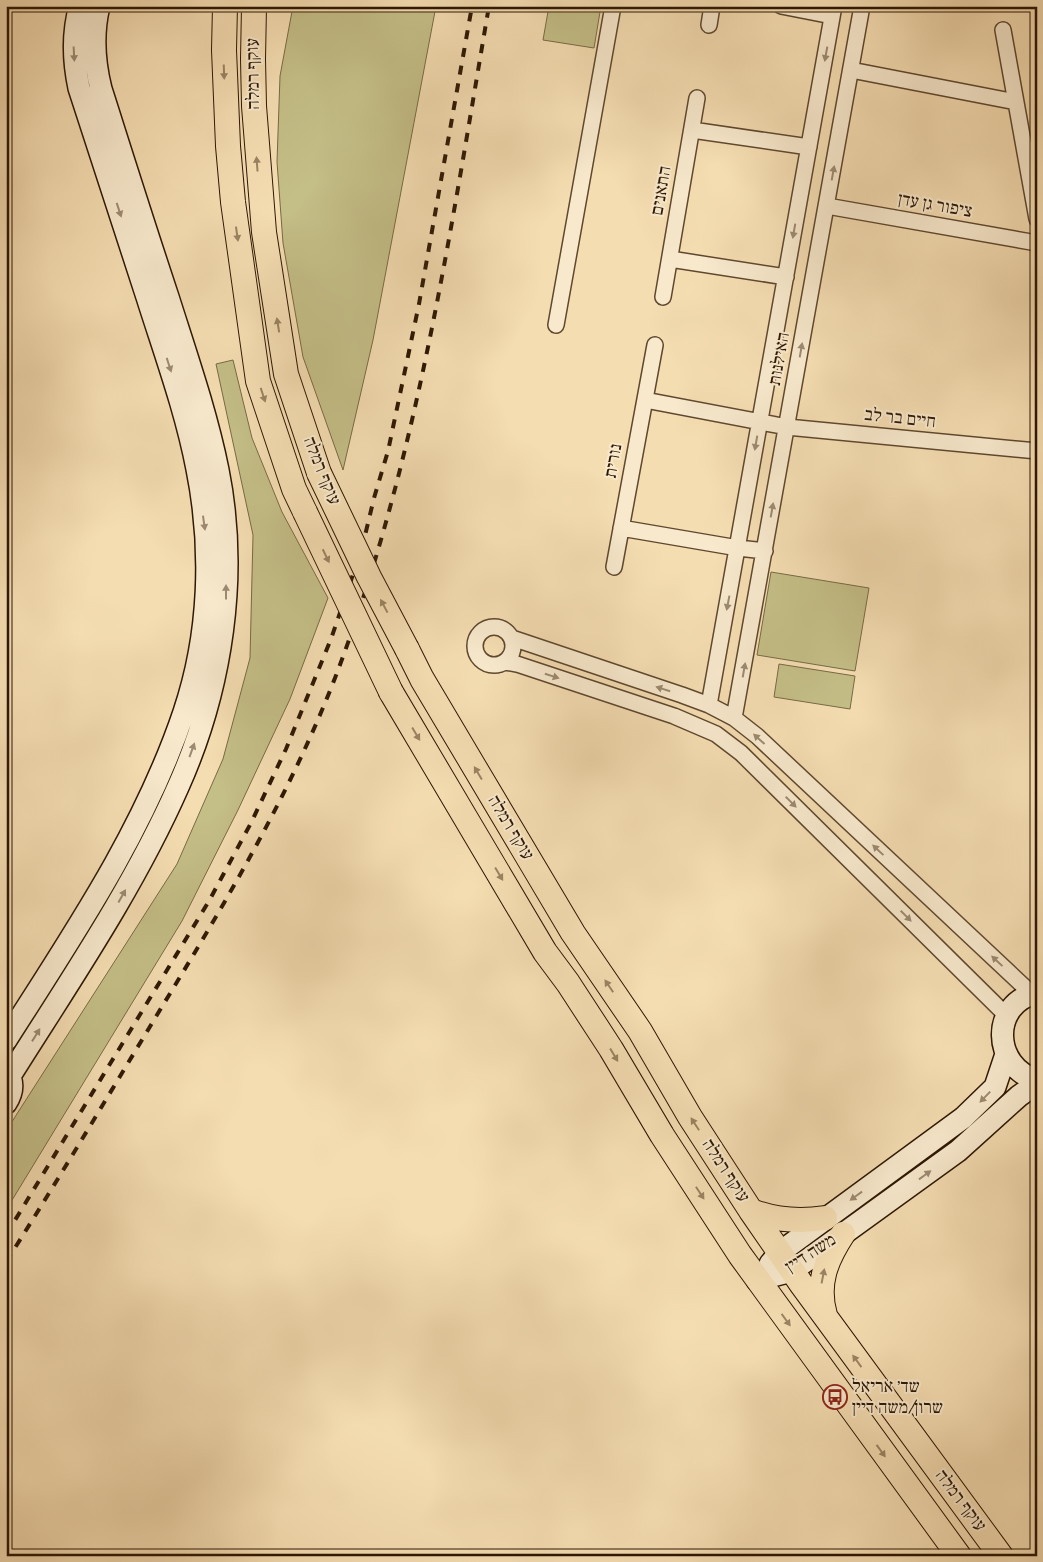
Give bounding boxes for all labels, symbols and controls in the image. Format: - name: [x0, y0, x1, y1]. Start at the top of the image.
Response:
- street label: עוקף רמלה: [242, 38, 266, 110]
- one-way arrow: [70, 47, 78, 63]
- one-way arrow: [821, 47, 829, 63]
- one-way arrow: [220, 65, 228, 81]
- one-way arrow: [253, 156, 261, 172]
- street label: התאנים: [646, 164, 678, 218]
- one-way arrow: [829, 164, 837, 180]
- street label: ציפור גן עדן: [896, 188, 974, 224]
- one-way arrow: [115, 203, 123, 218]
- one-way arrow: [790, 224, 798, 240]
- one-way arrow: [233, 227, 241, 243]
- one-way arrow: [274, 317, 282, 333]
- street label: האילנות: [764, 331, 796, 387]
- one-way arrow: [797, 342, 805, 358]
- one-way arrow: [165, 357, 173, 372]
- one-way arrow: [259, 387, 267, 402]
- street label: חיים בר לב: [863, 404, 937, 434]
- street label: עוקף רמלה: [297, 433, 345, 509]
- one-way arrow: [752, 436, 760, 452]
- street label: נורית: [600, 442, 628, 480]
- one-way arrow: [769, 502, 777, 518]
- one-way arrow: [201, 515, 209, 531]
- one-way arrow: [323, 549, 331, 563]
- one-way arrow: [222, 584, 230, 600]
- one-way arrow: [723, 595, 731, 611]
- one-way arrow: [380, 598, 388, 613]
- one-way arrow: [740, 662, 748, 678]
- one-way arrow: [544, 672, 559, 680]
- one-way arrow: [655, 685, 670, 692]
- one-way arrow: [412, 727, 421, 740]
- one-way arrow: [754, 733, 766, 745]
- one-way arrow: [188, 742, 196, 757]
- one-way arrow: [474, 766, 482, 781]
- street label: עוקף רמלה: [482, 791, 538, 865]
- one-way arrow: [785, 796, 797, 808]
- one-way arrow: [872, 844, 884, 856]
- one-way arrow: [494, 867, 503, 880]
- one-way arrow: [117, 890, 126, 903]
- one-way arrow: [900, 910, 912, 922]
- one-way arrow: [991, 955, 1003, 967]
- one-way arrow: [604, 979, 614, 992]
- one-way arrow: [32, 1028, 41, 1041]
- one-way arrow: [610, 1048, 619, 1061]
- one-way arrow: [979, 1091, 991, 1103]
- one-way arrow: [690, 1117, 700, 1130]
- street label: עוקף רמלה: [696, 1135, 754, 1207]
- one-way arrow: [918, 1170, 932, 1180]
- one-way arrow: [695, 1186, 705, 1199]
- one-way arrow: [849, 1191, 863, 1201]
- street label: משה דיין: [781, 1229, 841, 1279]
- one-way arrow: [819, 1268, 827, 1283]
- one-way arrow: [781, 1313, 791, 1327]
- one-way arrow: [853, 1355, 863, 1368]
- place label: שד׳ אריאל שרון/משה דיין: [852, 1376, 943, 1420]
- bus stop icon: שד׳ אריאל שרון/משה דיין: [822, 1384, 848, 1410]
- one-way arrow: [876, 1444, 887, 1457]
- street label: עוקף רמלה: [929, 1465, 991, 1537]

